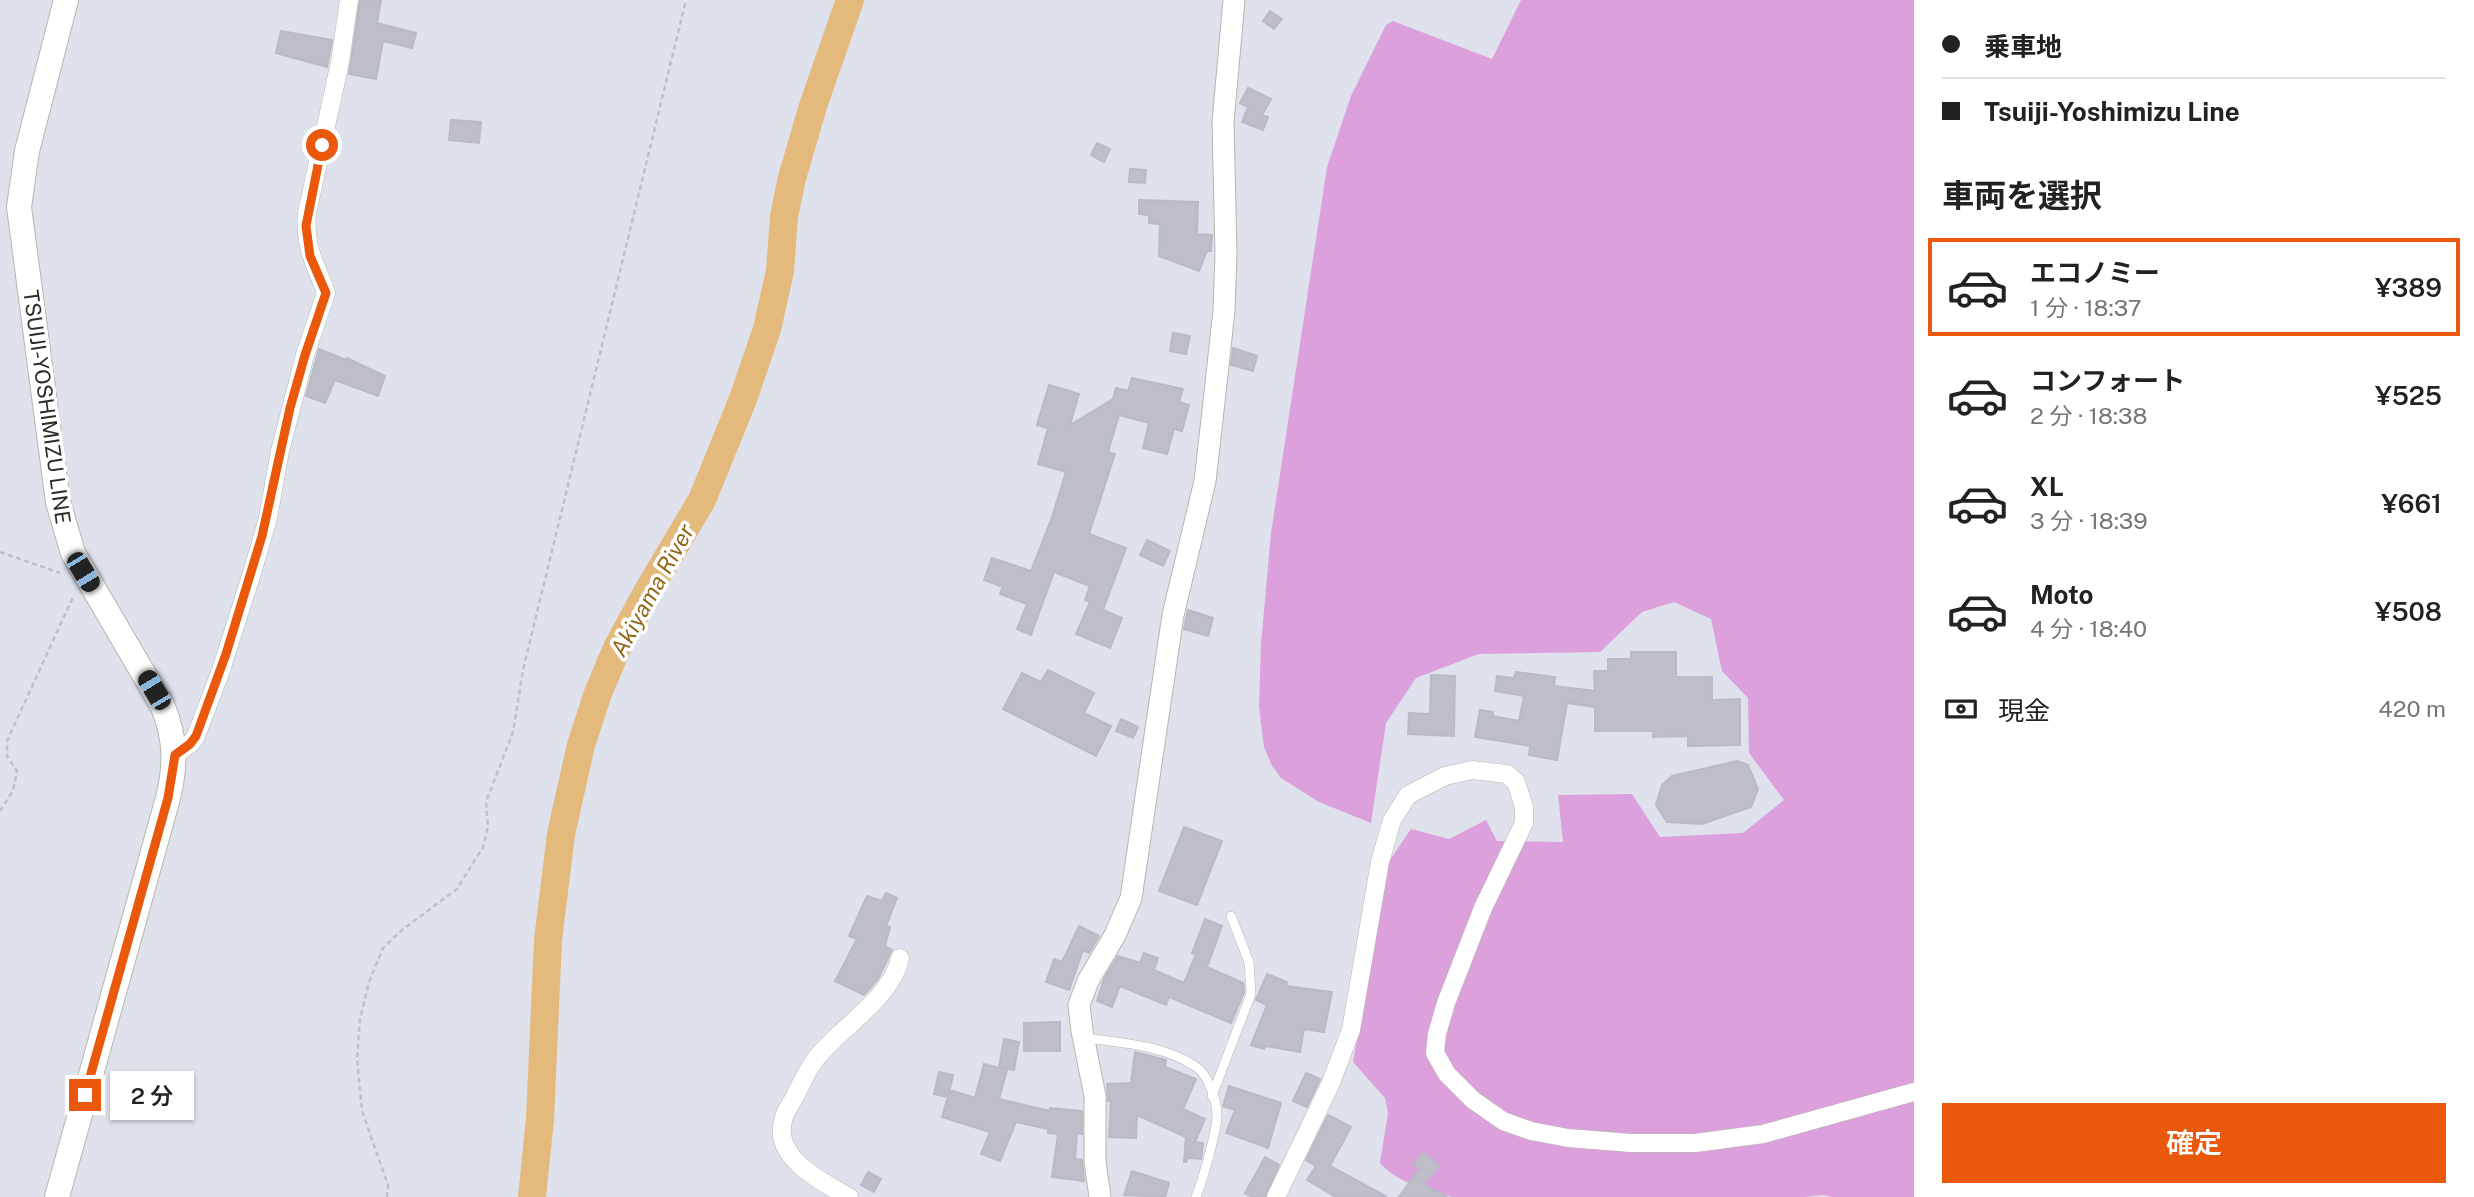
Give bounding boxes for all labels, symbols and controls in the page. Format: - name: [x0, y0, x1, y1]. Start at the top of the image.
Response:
- text: 乗車地: [1984, 31, 2062, 62]
- text: Tsuiji-Yoshimizu Line: [1984, 96, 2240, 127]
- route start: [306, 129, 338, 161]
- text: 車両を選択: [1942, 177, 2102, 214]
- icon: car: [1946, 256, 2009, 319]
- text: エコノミー: [2030, 257, 2160, 288]
- text: ¥389: [2375, 272, 2442, 303]
- street label: TSUIJI-YOSHIMIZU LINE: [18, 288, 76, 526]
- text: 1 分 · 18:37: [2030, 294, 2142, 321]
- icon: car: [1946, 364, 2009, 427]
- text: コンフォート: [2030, 365, 2185, 396]
- text: ¥525: [2375, 380, 2442, 411]
- text: 2 分 · 18:38: [2030, 402, 2147, 429]
- text: XL: [2030, 471, 2064, 502]
- icon: car: [1946, 472, 2009, 535]
- text: ¥661: [2381, 488, 2442, 519]
- text: 3 分 · 18:39: [2030, 507, 2148, 534]
- water label: Akiyama River: [605, 519, 700, 661]
- car: [64, 549, 103, 595]
- text: Moto: [2030, 579, 2093, 610]
- icon: car: [1946, 580, 2009, 643]
- text: ¥508: [2375, 596, 2442, 627]
- text: 4 分 · 18:40: [2030, 615, 2147, 642]
- car: [135, 667, 174, 713]
- icon: cash: [1942, 690, 1980, 728]
- text: 現金: [1998, 695, 2050, 726]
- text: 420 m: [2378, 695, 2446, 722]
- callout: 2 分: [110, 1070, 194, 1120]
- route end: [69, 1079, 101, 1111]
- text: 2 分: [131, 1082, 173, 1109]
- button: 確定: [1942, 1103, 2446, 1183]

